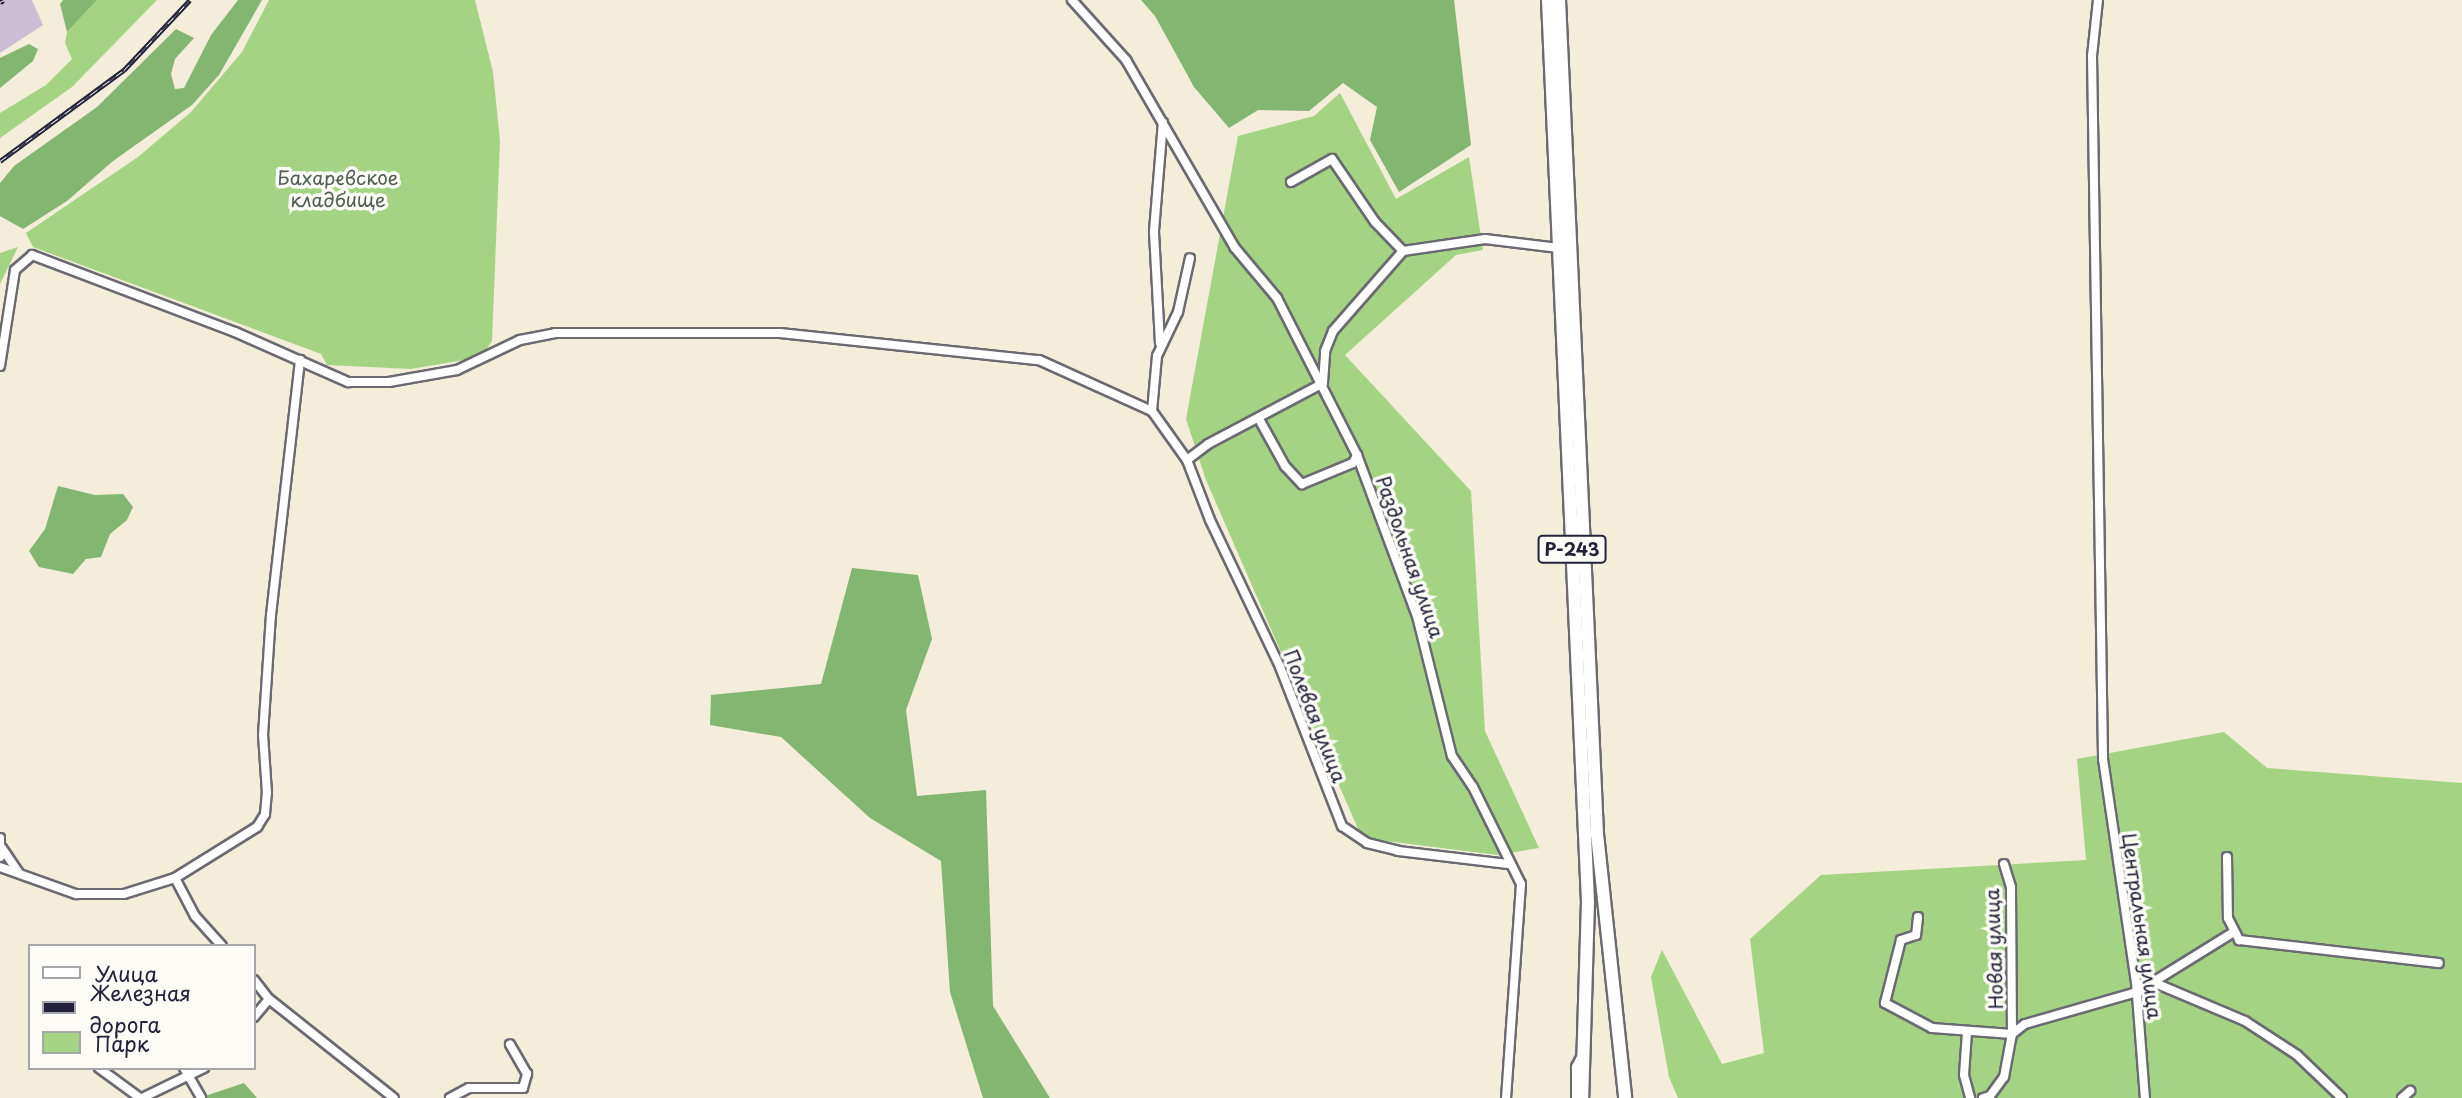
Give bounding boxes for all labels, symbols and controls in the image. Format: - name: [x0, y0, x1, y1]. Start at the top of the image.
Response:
- park label: Бахаревское кладбище: [277, 167, 399, 211]
- street label: Раздольная улица: [1371, 473, 1449, 641]
- road number: Р-243: [1537, 534, 1607, 564]
- street label: Полевая улица: [1279, 646, 1351, 786]
- street label: Центральная улица: [2118, 832, 2166, 1020]
- street label: Новая улица: [1980, 888, 2008, 1010]
- legend: [28, 944, 256, 1070]
- text: Улица: [95, 957, 158, 989]
- text: Железная дорога: [90, 976, 191, 1040]
- text: Парк: [95, 1027, 149, 1059]

